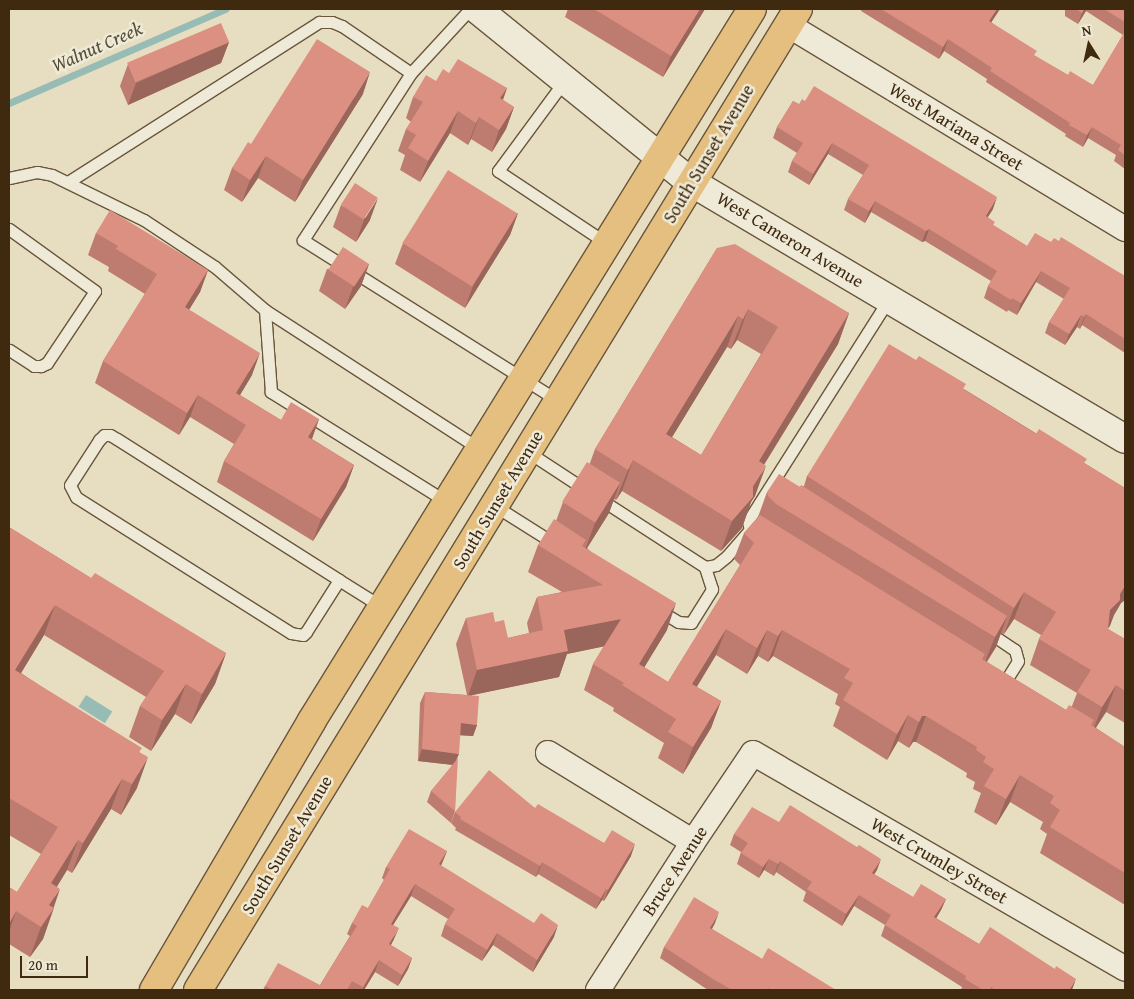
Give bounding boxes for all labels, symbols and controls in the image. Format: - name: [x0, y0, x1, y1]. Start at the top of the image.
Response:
- water label: Walnut Creek: [48, 17, 146, 77]
- north arrow: [1064, 20, 1114, 70]
- text: N: [1080, 20, 1093, 41]
- street label: West Mariana Street: [885, 78, 1027, 176]
- street label: South Sunset Avenue: [659, 81, 759, 227]
- street label: West Cameron Avenue: [713, 188, 867, 292]
- street label: South Sunset Avenue: [448, 427, 548, 573]
- street label: South Sunset Avenue: [237, 772, 337, 918]
- street label: West Crumley Street: [867, 813, 1011, 909]
- street label: Bruce Avenue: [638, 822, 712, 920]
- scale bar: [22, 946, 90, 978]
- text: 20 m: [28, 954, 58, 975]

